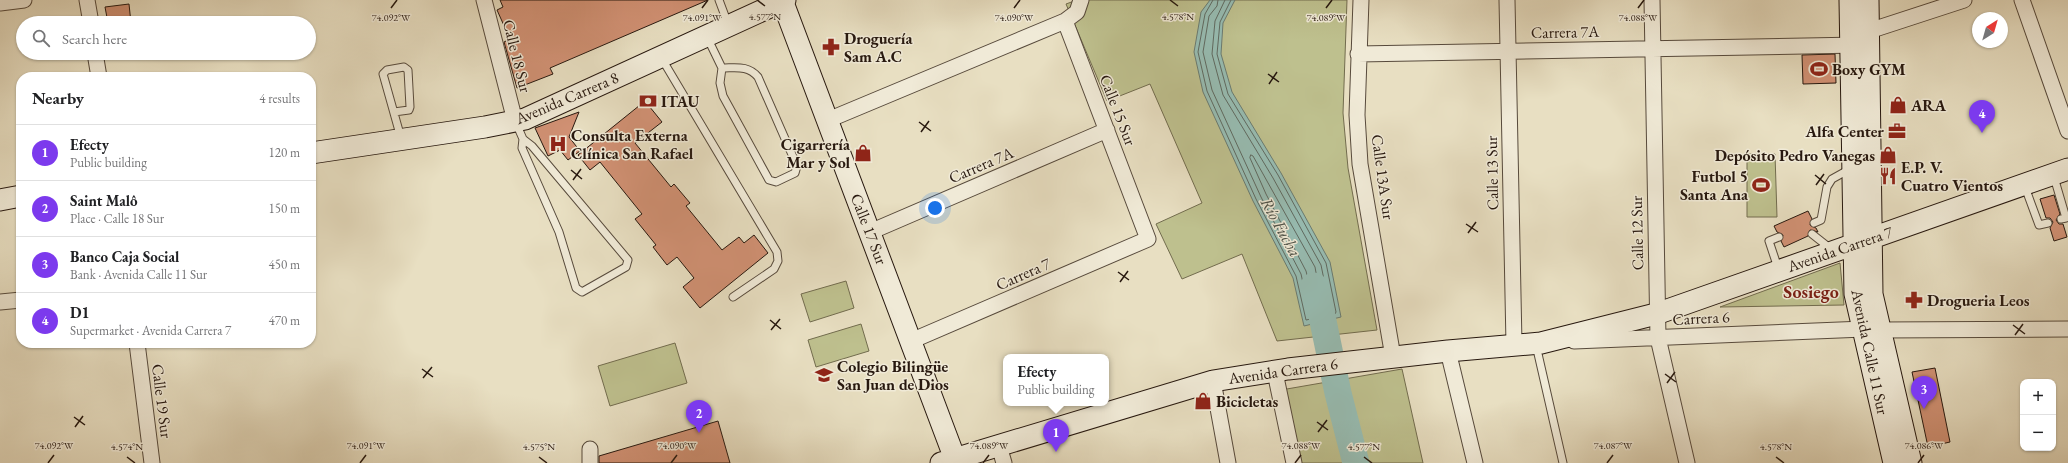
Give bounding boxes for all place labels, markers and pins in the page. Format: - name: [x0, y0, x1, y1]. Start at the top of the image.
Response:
- place label: Droguería Sam A.C: [844, 28, 914, 67]
- pharmacy icon: Droguería Sam A.C: [821, 37, 841, 57]
- sports icon: Boxy GYM: [1809, 59, 1829, 79]
- place label: Boxy GYM: [1832, 59, 1906, 80]
- bank icon: ITAU: [638, 91, 658, 111]
- place label: ITAU: [661, 91, 699, 112]
- shop icon: ARA: [1888, 95, 1908, 115]
- place label: ARA: [1910, 95, 1947, 116]
- pin: 4: [1969, 100, 1995, 133]
- place label: Alfa Center: [1805, 121, 1884, 142]
- office icon: Alfa Center: [1887, 121, 1907, 141]
- place label: Consulta Externa Clínica San Rafael: [571, 125, 694, 164]
- hospital icon: Consulta Externa Clínica San Rafael: [548, 134, 568, 154]
- place label: Cigarrería Mar y Sol: [781, 134, 851, 173]
- shop icon: Cigarrería Mar y Sol: [853, 143, 873, 163]
- place label: Depósito Pedro Vanegas: [1715, 145, 1875, 166]
- shop icon: Depósito Pedro Vanegas: [1878, 145, 1898, 165]
- place label: E.P. V. Cuatro Vientos: [1901, 157, 2003, 196]
- place label: Futbol 5 Santa Ana: [1680, 166, 1749, 205]
- restaurant icon: E.P. V. Cuatro Vientos: [1878, 166, 1898, 186]
- sports icon: Futbol 5 Santa Ana: [1751, 175, 1771, 195]
- pharmacy icon: Drogueria Leos: [1904, 290, 1924, 310]
- place label: Drogueria Leos: [1927, 290, 2030, 311]
- place label: Colegio Bilingüe San Juan de Dios: [837, 356, 949, 395]
- school or university icon: Colegio Bilingüe San Juan de Dios: [814, 365, 834, 385]
- pin: 3: [1911, 376, 1937, 409]
- shop icon: Bicicletas: [1193, 391, 1213, 411]
- place label: Bicicletas: [1216, 391, 1278, 412]
- pin: 2: [686, 400, 712, 433]
- pin: 1: [1043, 419, 1069, 452]

